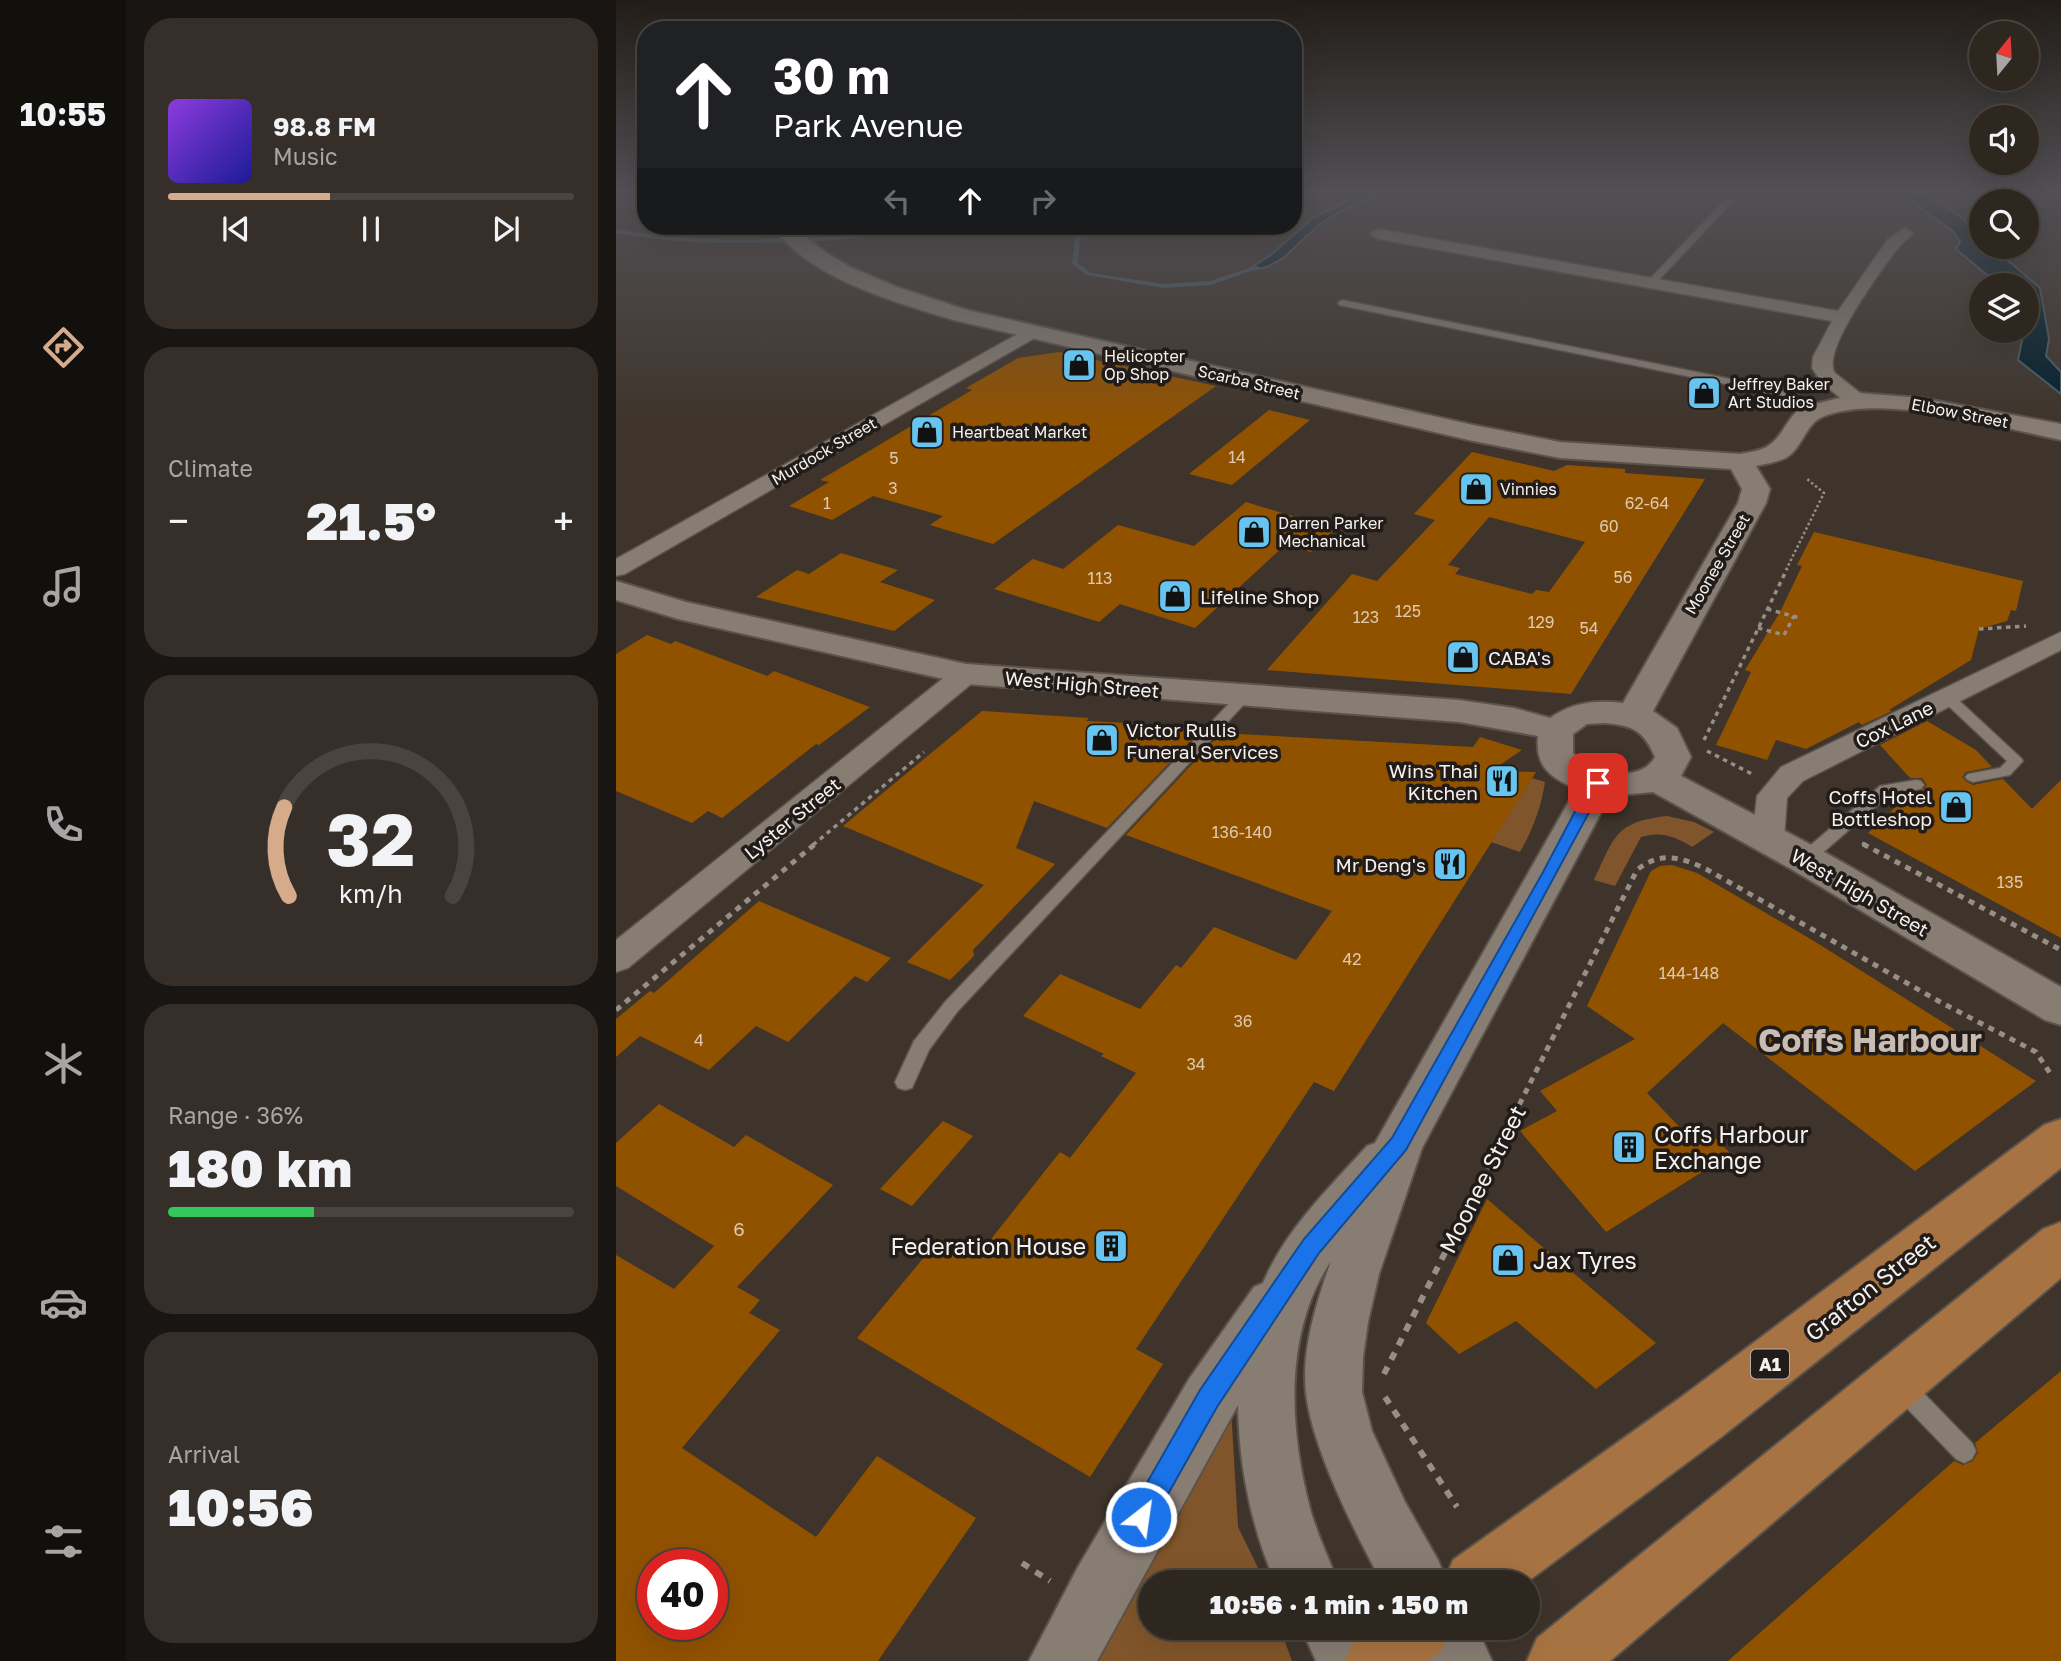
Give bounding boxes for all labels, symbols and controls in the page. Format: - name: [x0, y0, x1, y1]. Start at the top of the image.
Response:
- north arrow: [1969, 21, 2039, 91]
- map controls: [1969, 21, 2039, 343]
- text: 30 m: [773, 46, 890, 105]
- icon: ahead: [658, 49, 749, 140]
- text: 10:55: [20, 95, 106, 133]
- button: sound: [1969, 105, 2039, 175]
- text: Park Avenue: [773, 106, 963, 144]
- text: 98.8 FM: [273, 111, 376, 142]
- text: Music: [273, 142, 338, 170]
- icon: left: [878, 182, 916, 220]
- icon: ahead: [951, 182, 989, 220]
- icon: right: [1024, 182, 1062, 220]
- button: search: [1969, 189, 2039, 259]
- icon: previous: [217, 210, 255, 248]
- icon: pause: [352, 210, 390, 248]
- icon: next: [487, 210, 525, 248]
- button: layers: [1969, 273, 2039, 343]
- icon: directions: [39, 323, 88, 372]
- shop icon: Helicopter Op Shop: [1060, 346, 1098, 384]
- place label: Helicopter Op Shop: [1104, 346, 1185, 384]
- street label: Scarba Street: [1196, 361, 1302, 403]
- shop icon: Jeffrey Baker Art Studios: [1685, 374, 1723, 412]
- place label: Jeffrey Baker Art Studios: [1728, 374, 1830, 412]
- street label: Elbow Street: [1910, 394, 2010, 432]
- street label: Murdock Street: [768, 413, 880, 489]
- shop icon: Heartbeat Market: [908, 413, 946, 451]
- place label: Heartbeat Market: [952, 422, 1087, 442]
- house number: 14: [1228, 447, 1246, 467]
- house number: 5: [889, 448, 899, 468]
- text: Climate: [168, 454, 253, 482]
- shop icon: Vinnies: [1457, 470, 1495, 508]
- house number: 3: [888, 478, 898, 498]
- place label: Vinnies: [1500, 479, 1557, 499]
- text: 21.5°: [306, 489, 436, 551]
- house number: 1: [823, 493, 831, 513]
- house number: 62-64: [1625, 493, 1669, 513]
- text: −: [168, 498, 189, 543]
- text: +: [553, 498, 574, 543]
- street label: Moonee Street: [1680, 510, 1754, 618]
- shop icon: Darren Parker Mechanical: [1235, 513, 1273, 551]
- place label: Darren Parker Mechanical: [1278, 513, 1384, 551]
- house number: 60: [1599, 516, 1619, 536]
- icon: music: [39, 562, 88, 611]
- house number: 56: [1614, 567, 1632, 587]
- house number: 113: [1088, 568, 1112, 588]
- shop icon: Lifeline Shop: [1156, 577, 1194, 615]
- place label: Lifeline Shop: [1200, 585, 1319, 608]
- house number: 125: [1395, 601, 1421, 621]
- house number: 123: [1353, 607, 1379, 627]
- house number: 129: [1528, 612, 1554, 632]
- house number: 54: [1579, 618, 1599, 638]
- shop icon: CABA's: [1444, 638, 1482, 676]
- place label: CABA's: [1488, 646, 1551, 669]
- street label: West High Street: [1004, 666, 1160, 702]
- street label: Cox Lane: [1851, 695, 1937, 753]
- place label: Victor Rullis Funeral Services: [1126, 718, 1279, 763]
- shop icon: Victor Rullis Funeral Services: [1083, 721, 1121, 759]
- pin: [1568, 753, 1628, 813]
- place label: Wins Thai Kitchen: [1389, 759, 1478, 804]
- restaurant icon: Wins Thai Kitchen: [1483, 762, 1521, 800]
- icon: arrive: [1579, 764, 1617, 802]
- street label: Lyster Street: [739, 772, 845, 864]
- place label: Coffs Hotel Bottleshop: [1828, 785, 1932, 830]
- shop icon: Coffs Hotel Bottleshop: [1937, 788, 1975, 826]
- text: 32: [327, 796, 415, 883]
- icon: phone: [39, 800, 88, 849]
- house number: 136-140: [1212, 822, 1272, 842]
- street label: West High Street: [1787, 843, 1933, 941]
- restaurant icon: Mr Deng's: [1431, 845, 1469, 883]
- place label: Mr Deng's: [1336, 853, 1426, 876]
- house number: 135: [1997, 872, 2023, 892]
- text: km/h: [339, 878, 403, 909]
- house number: 42: [1342, 949, 1362, 969]
- house number: 144-148: [1659, 963, 1719, 983]
- house number: 36: [1233, 1011, 1253, 1031]
- district label: Coffs Harbour: [1758, 1020, 1982, 1059]
- house number: 4: [694, 1030, 704, 1050]
- icon: climate: [39, 1039, 88, 1088]
- house number: 34: [1186, 1054, 1206, 1074]
- street label: Moonee Street: [1433, 1100, 1531, 1258]
- text: Range · 36%: [168, 1101, 303, 1129]
- place label: Coffs Harbour Exchange: [1654, 1120, 1808, 1174]
- building icon: Coffs Harbour Exchange: [1610, 1128, 1648, 1166]
- text: 180 km: [168, 1136, 352, 1198]
- house number: 6: [733, 1217, 745, 1240]
- building icon: Federation House: [1092, 1227, 1130, 1265]
- street label: Grafton Street: [1799, 1227, 1941, 1347]
- place label: Federation House: [890, 1232, 1086, 1260]
- shop icon: Jax Tyres: [1489, 1241, 1527, 1279]
- place label: Jax Tyres: [1533, 1246, 1637, 1274]
- icon: car: [39, 1278, 88, 1327]
- road number: A1: [1751, 1350, 1789, 1378]
- text: Arrival: [168, 1440, 240, 1468]
- text: 10:56: [168, 1475, 314, 1537]
- position arrow: [1104, 1480, 1178, 1554]
- icon: filters: [39, 1517, 88, 1566]
- speed limit sign: 40: [637, 1549, 728, 1640]
- text: 10:56 · 1 min · 150 m: [1210, 1589, 1468, 1620]

